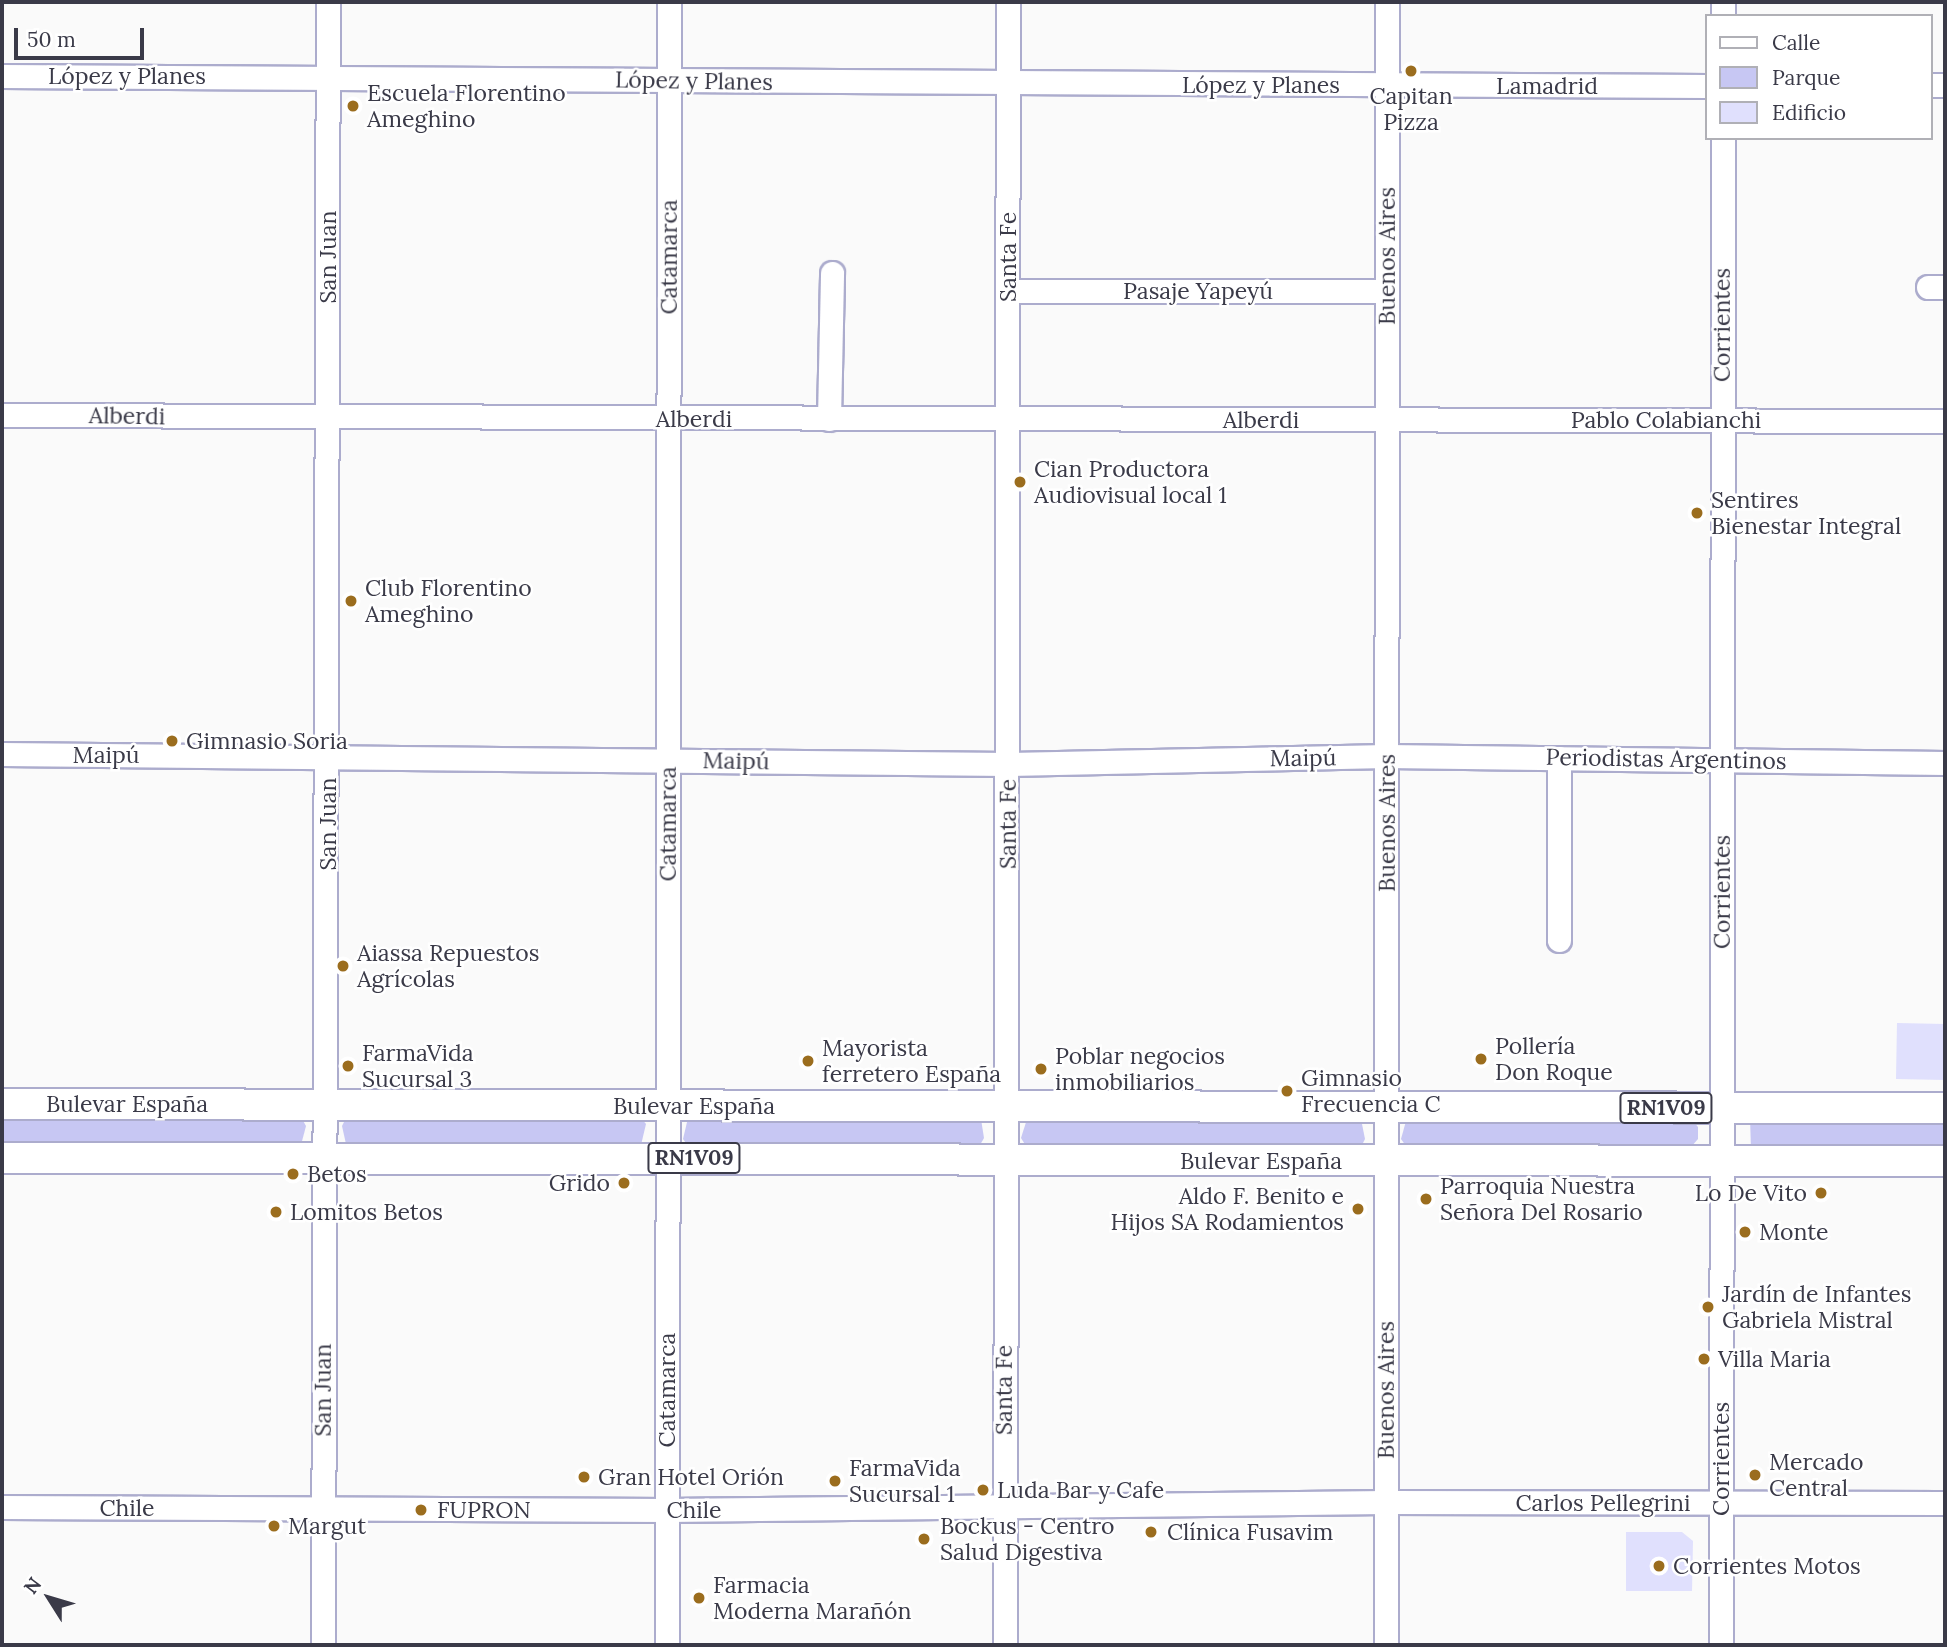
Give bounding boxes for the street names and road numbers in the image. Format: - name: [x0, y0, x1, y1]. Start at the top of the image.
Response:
- street label: López y Planes: [48, 62, 206, 90]
- street label: López y Planes: [615, 66, 773, 96]
- street label: López y Planes: [1182, 71, 1340, 99]
- street label: Lamadrid: [1496, 72, 1598, 100]
- street label: Buenos Aires: [1373, 187, 1401, 325]
- street label: Catamarca: [655, 200, 683, 314]
- street label: San Juan: [314, 210, 342, 304]
- street label: Santa Fe: [994, 212, 1022, 302]
- street label: Corrientes: [1708, 268, 1736, 382]
- street label: Pasaje Yapeyú: [1123, 277, 1273, 305]
- street label: Alberdi: [89, 402, 165, 430]
- street label: Alberdi: [656, 405, 732, 433]
- street label: Alberdi: [1223, 406, 1299, 434]
- street label: Pablo Colabianchi: [1571, 406, 1761, 434]
- street label: Maipú: [73, 741, 139, 769]
- street label: Periodistas Argentinos: [1545, 743, 1787, 775]
- street label: Maipú: [1269, 744, 1337, 772]
- street label: Maipú: [702, 747, 770, 775]
- street label: Buenos Aires: [1373, 754, 1401, 892]
- street label: Catamarca: [654, 767, 682, 881]
- street label: San Juan: [314, 777, 342, 871]
- street label: Santa Fe: [994, 779, 1022, 869]
- street label: Corrientes: [1708, 835, 1736, 949]
- street label: Bulevar España: [46, 1090, 208, 1118]
- road number: RN1V09: [1619, 1090, 1713, 1126]
- street label: Bulevar España: [613, 1092, 775, 1120]
- road number: RN1V09: [647, 1140, 741, 1176]
- street label: Bulevar España: [1180, 1147, 1342, 1175]
- street label: Buenos Aires: [1372, 1321, 1400, 1459]
- street label: Catamarca: [653, 1333, 681, 1447]
- street label: San Juan: [309, 1343, 337, 1437]
- street label: Santa Fe: [990, 1345, 1018, 1435]
- street label: Corrientes: [1707, 1402, 1735, 1516]
- street label: Carlos Pellegrini: [1516, 1489, 1690, 1517]
- street label: Chile: [99, 1494, 155, 1522]
- street label: Chile: [666, 1496, 722, 1524]

